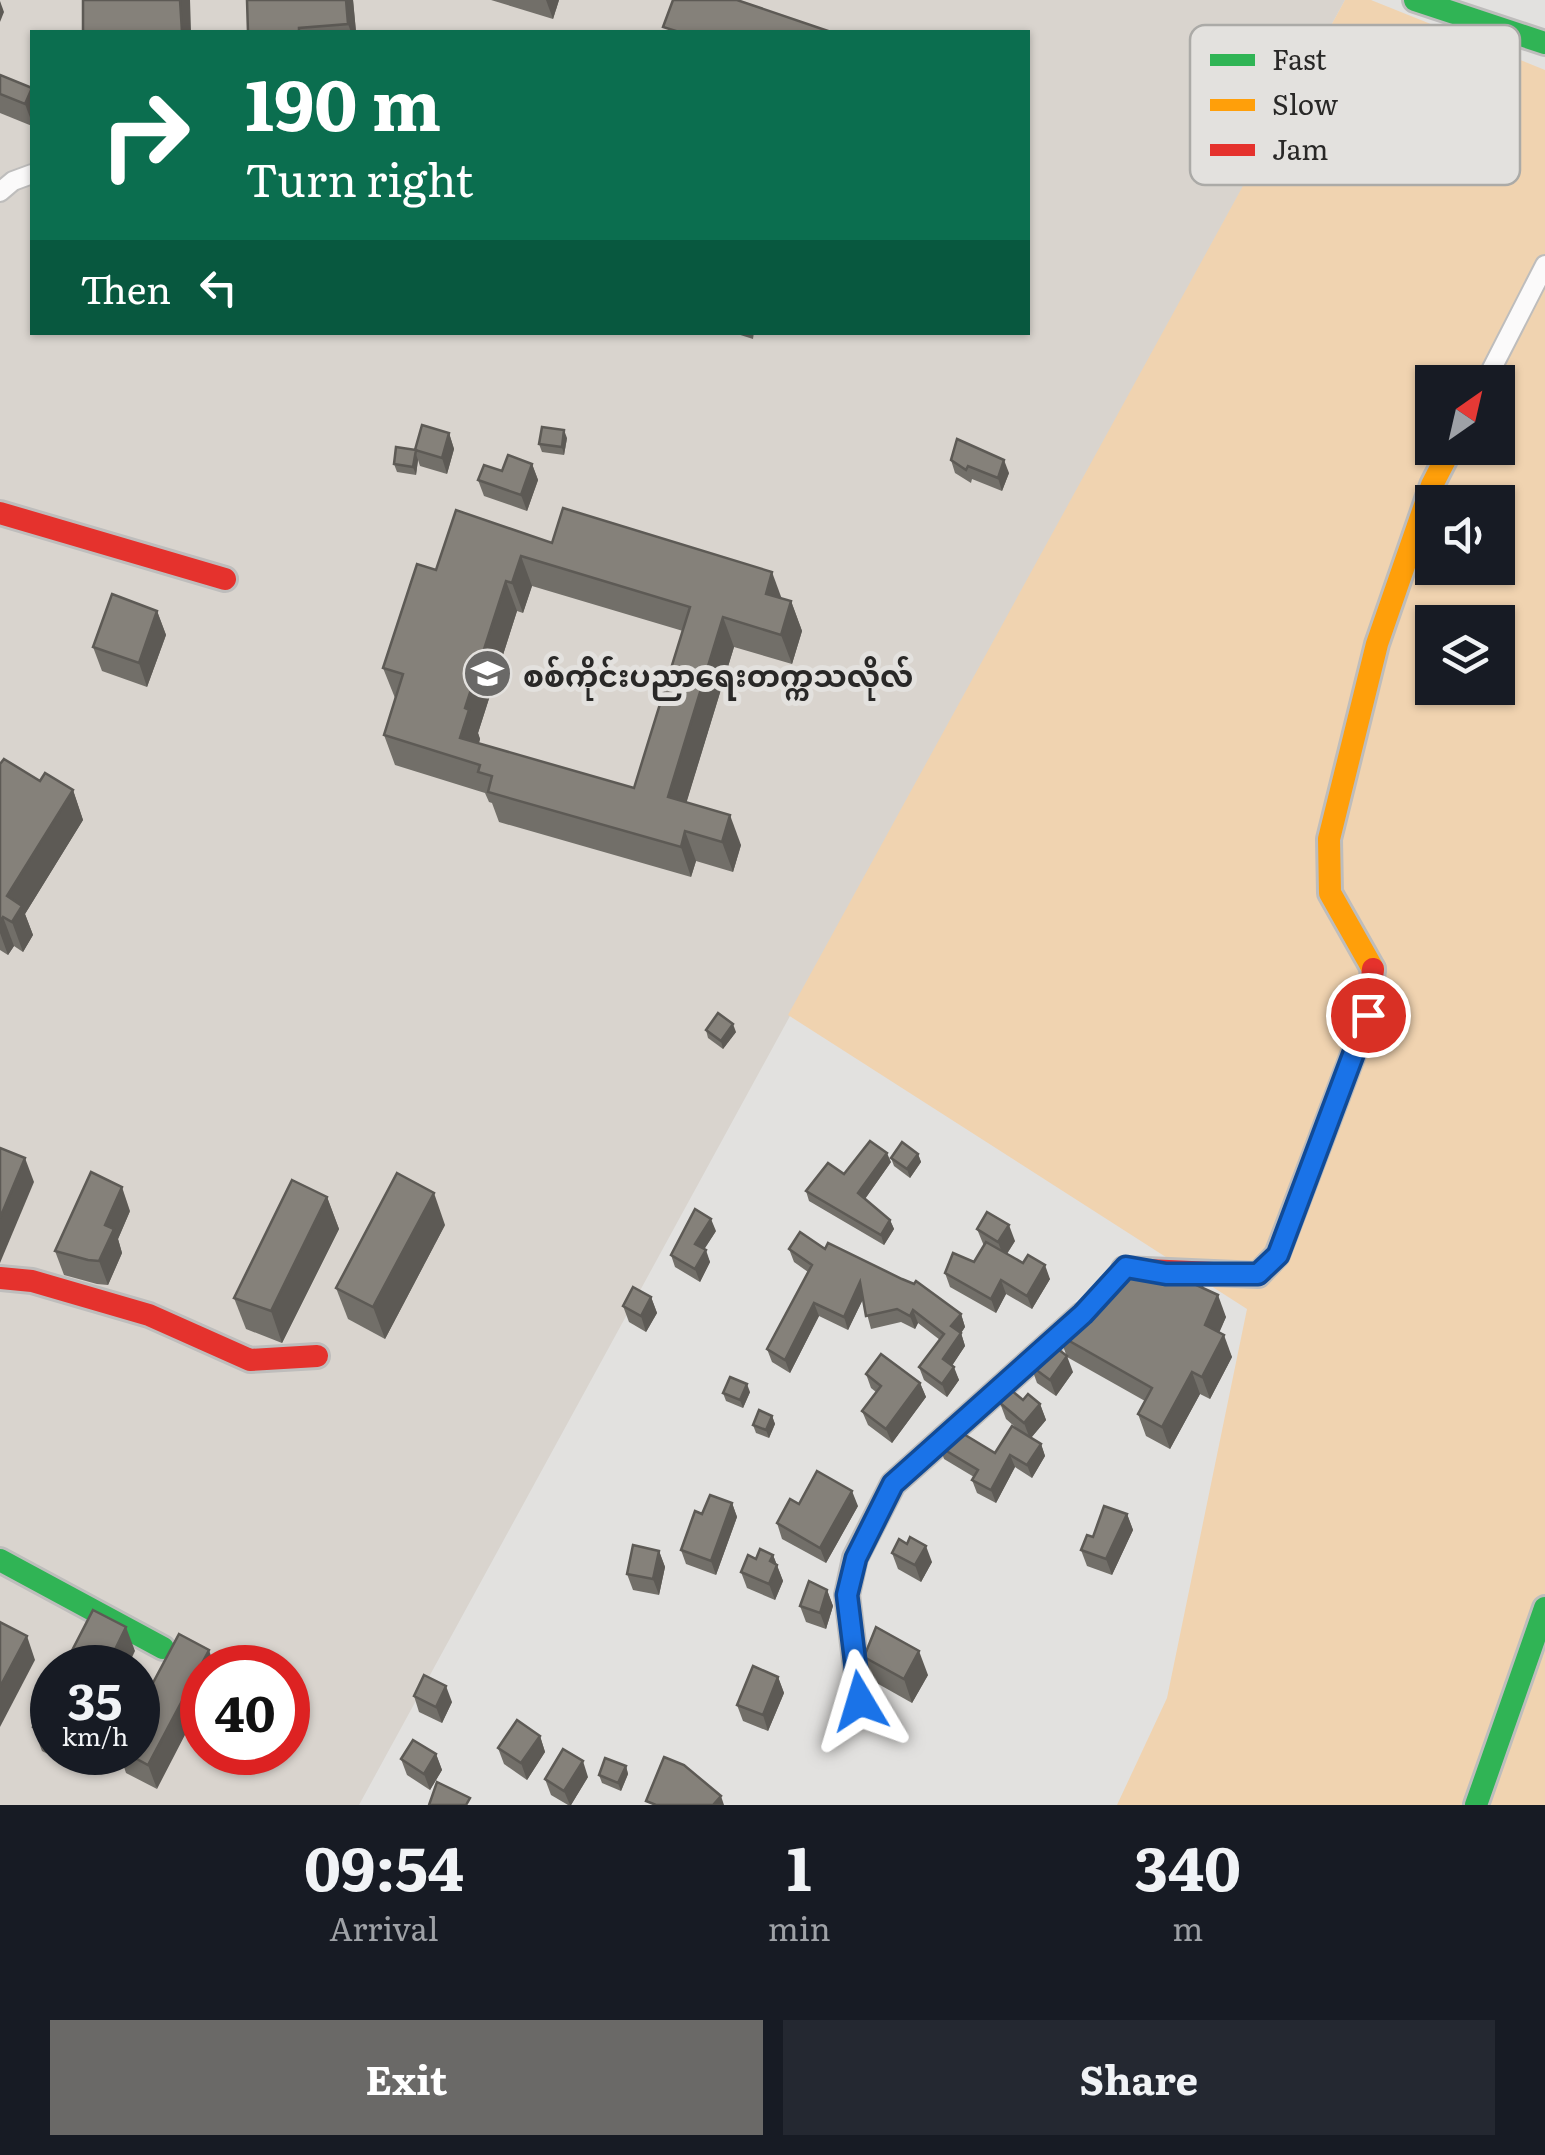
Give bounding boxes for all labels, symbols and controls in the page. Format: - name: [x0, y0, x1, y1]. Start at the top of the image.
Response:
- legend: [1190, 25, 1520, 185]
- text: Fast: [1272, 37, 1327, 79]
- text: 190 m: [245, 49, 441, 153]
- icon: right: [80, 70, 210, 200]
- text: Slow: [1272, 82, 1338, 124]
- text: Jam: [1272, 127, 1328, 169]
- text: Turn right: [245, 144, 473, 211]
- text: Then: [80, 259, 171, 316]
- icon: left: [191, 260, 246, 315]
- north arrow: [1415, 365, 1515, 465]
- map controls: [1415, 365, 1515, 705]
- button: sound: [1415, 485, 1515, 585]
- button: layers: [1415, 605, 1515, 705]
- school or university icon: စစ်ကိုင်းပညာရေးတက္ကသလိုလ်: [462, 648, 514, 700]
- place label: စစ်ကိုင်းပညာရေးတက္ကသလိုလ်: [523, 652, 913, 701]
- pin: [1326, 973, 1411, 1058]
- icon: arrive: [1341, 988, 1396, 1043]
- speed limit sign: 40: [180, 1645, 310, 1775]
- position arrow: [808, 1649, 912, 1753]
- text: 35: [68, 1661, 122, 1735]
- text: km/h: [62, 1717, 128, 1754]
- text: 09:54: [304, 1820, 464, 1909]
- text: 1: [787, 1820, 812, 1909]
- text: 340: [1135, 1820, 1241, 1909]
- text: Arrival: [329, 1903, 439, 1951]
- text: min: [768, 1903, 831, 1951]
- text: m: [1172, 1903, 1203, 1951]
- button: Exit: [50, 2020, 763, 2135]
- button: Share: [783, 2020, 1495, 2135]

